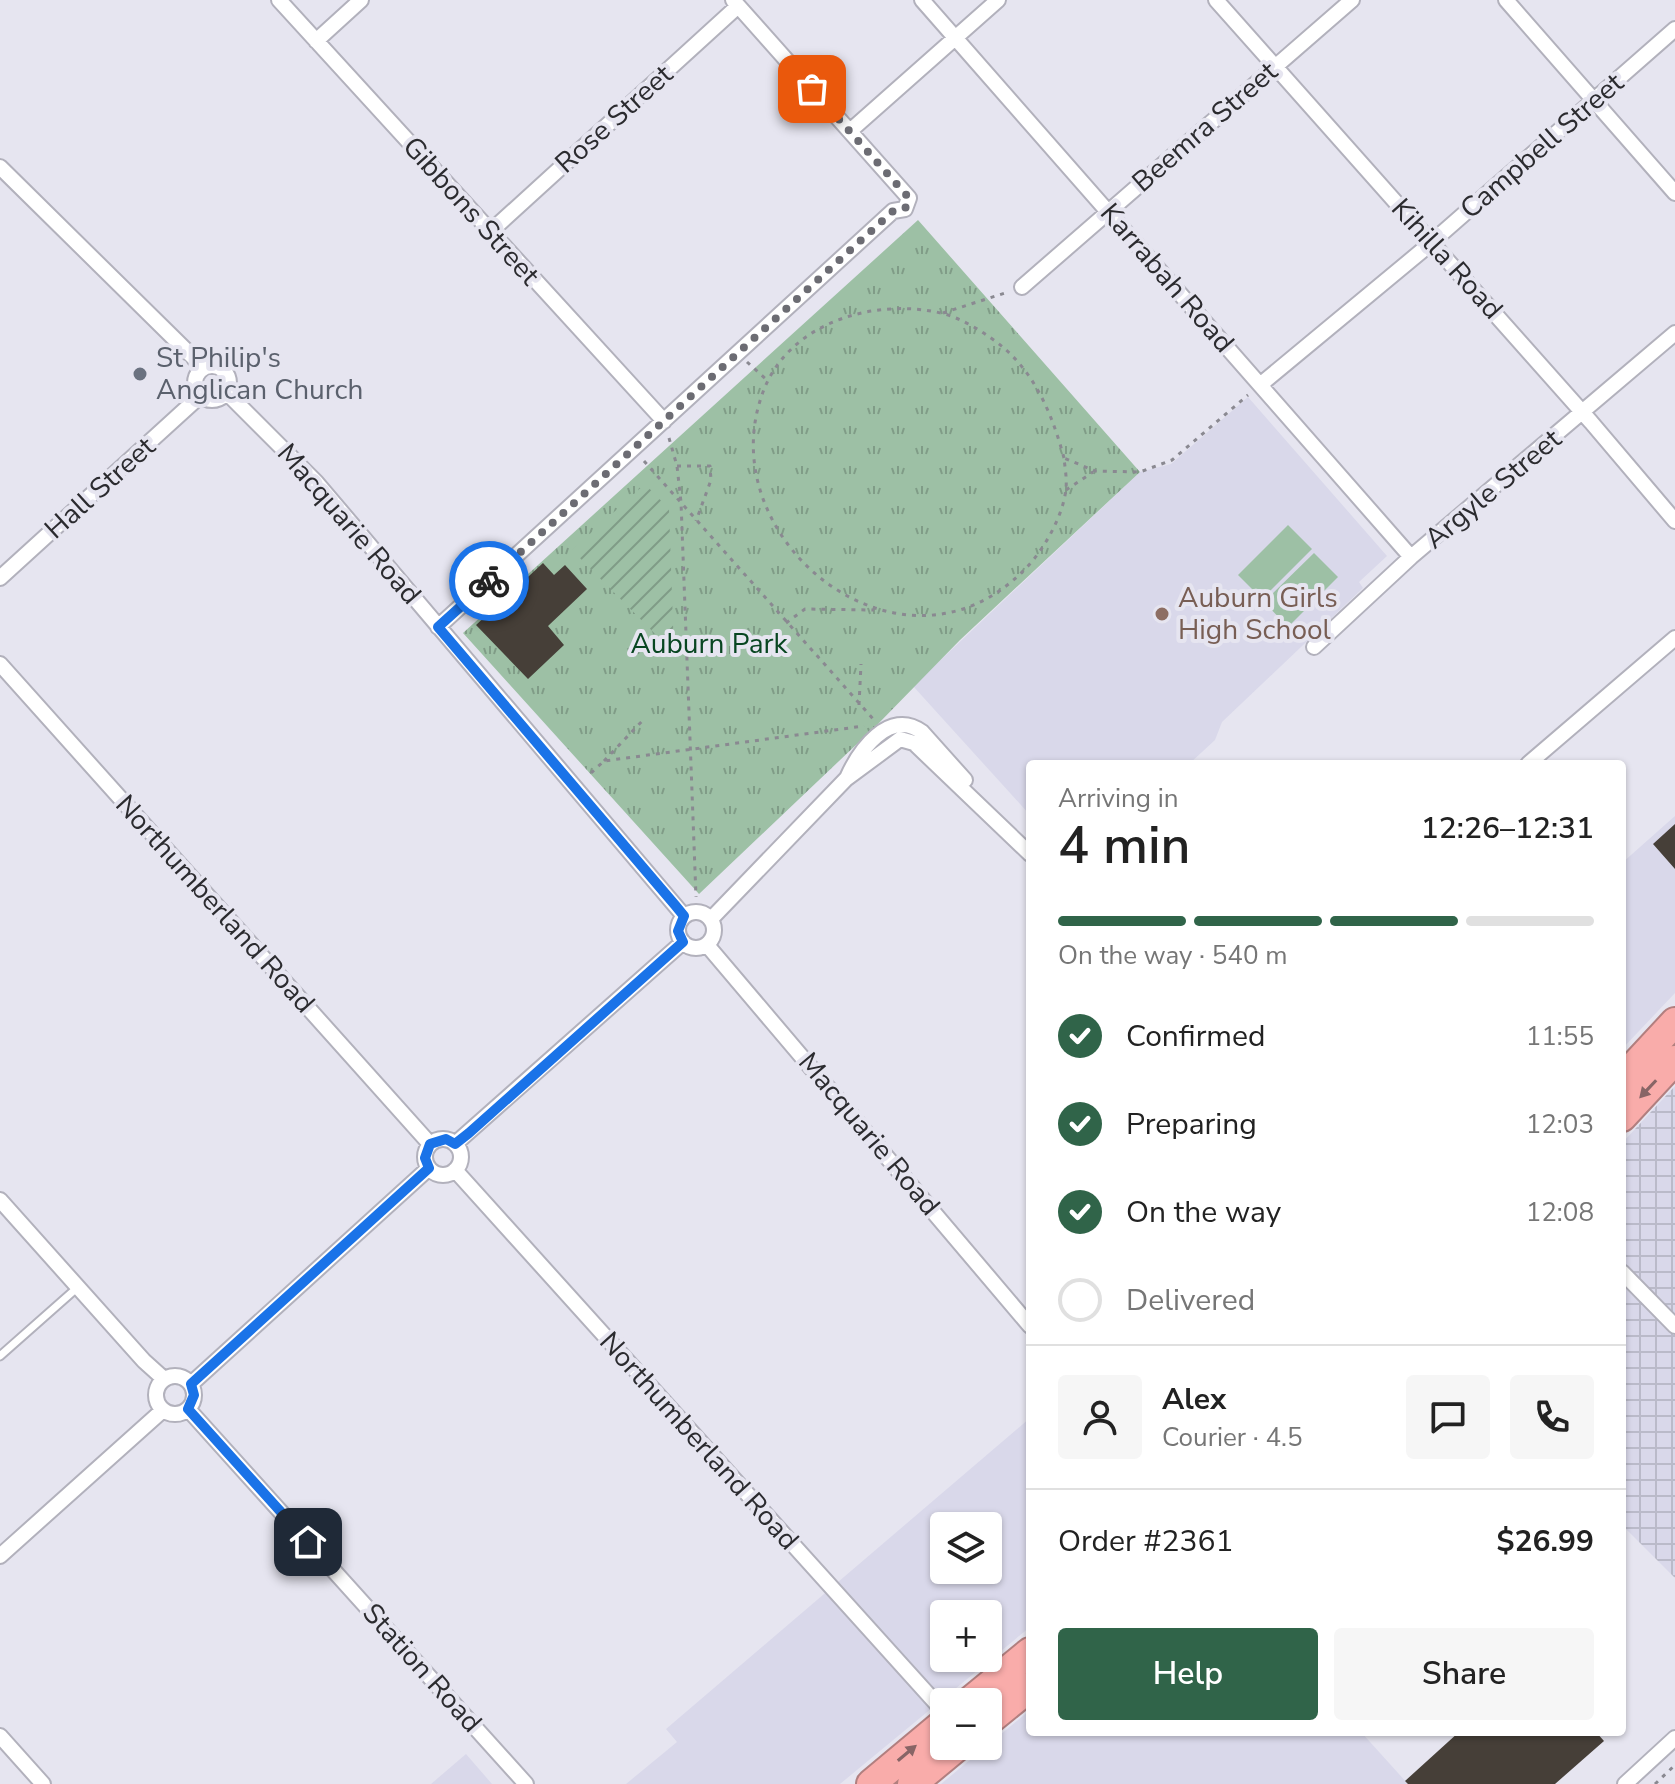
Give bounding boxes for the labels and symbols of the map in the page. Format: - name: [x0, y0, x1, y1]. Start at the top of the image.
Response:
- street label: Beemra Street: [1124, 53, 1286, 201]
- pin: [778, 55, 846, 123]
- street label: Rose Street: [547, 56, 681, 182]
- street label: Campbell Street: [1452, 64, 1632, 228]
- street label: Gibbons Street: [394, 128, 548, 294]
- street label: Kihilla Road: [1383, 190, 1511, 328]
- street label: Karrabah Road: [1091, 195, 1243, 361]
- place label: St Philip's Anglican Church: [156, 339, 363, 409]
- marker: St Philip's Anglican Church: [131, 365, 149, 383]
- street label: Argyle Street: [1417, 420, 1570, 557]
- street label: Hall Street: [37, 428, 164, 548]
- street label: Macquarie Road: [268, 435, 430, 613]
- courier: [449, 541, 529, 621]
- place label: Auburn Girls High School: [1178, 579, 1338, 649]
- marker: Auburn Girls High School: [1153, 605, 1171, 623]
- park label: Auburn Park: [630, 625, 789, 663]
- street label: Northumberland Road: [107, 787, 323, 1021]
- street label: Macquarie Road: [789, 1044, 949, 1224]
- one-way arrow: [1640, 1079, 1658, 1098]
- street label: Northumberland Road: [591, 1324, 807, 1558]
- pin: [274, 1508, 342, 1576]
- street label: Station Road: [354, 1595, 490, 1741]
- one-way arrow: [897, 1745, 917, 1762]

